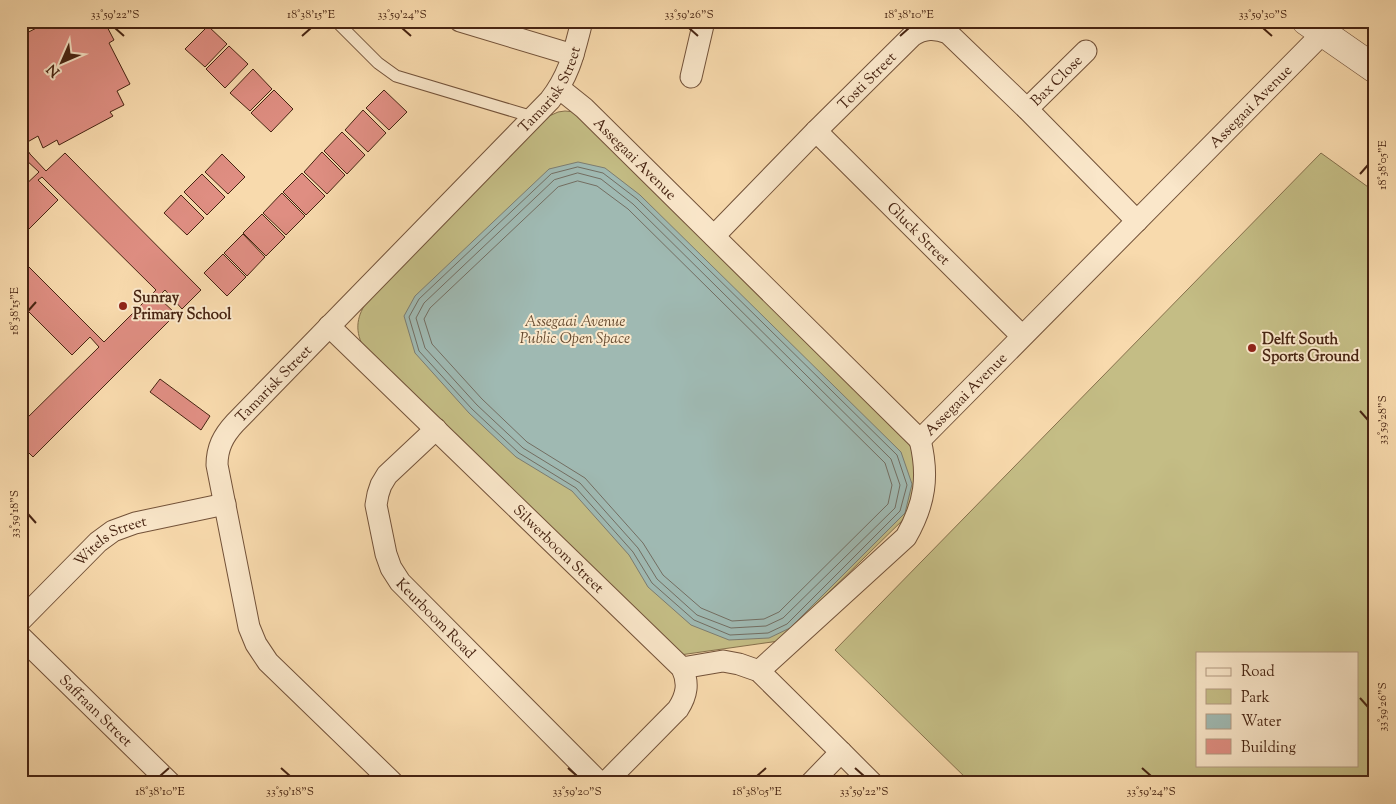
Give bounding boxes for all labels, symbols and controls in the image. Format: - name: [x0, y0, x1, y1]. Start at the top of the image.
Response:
- text: 33°59'22"S: [91, 6, 139, 24]
- text: 18°38'15"E: [287, 6, 336, 24]
- text: 33°59'24"S: [377, 6, 427, 24]
- text: 33°59'26"S: [664, 6, 714, 24]
- text: 18°38'10"E: [884, 6, 935, 24]
- text: 33°59'30"S: [1239, 6, 1287, 24]
- north arrow: [38, 38, 88, 88]
- street label: Tamarisk Street: [514, 44, 587, 138]
- street label: Tosti Street: [834, 48, 902, 115]
- street label: Bax Close: [1027, 51, 1088, 112]
- text: N: [43, 59, 65, 81]
- street label: Assegaai Avenue: [1205, 61, 1298, 154]
- street label: Assegaai Avenue: [588, 114, 681, 206]
- text: 18°38'05"E: [1374, 140, 1392, 190]
- street label: Gluck Street: [881, 198, 954, 271]
- text: 18°38'15"E: [6, 286, 24, 335]
- place label: Sunray Primary School: [133, 288, 232, 326]
- marker: Sunray Primary School: [117, 300, 129, 312]
- park label: Assegaai Avenue Public Open Space: [520, 312, 630, 350]
- place label: Delft South Sports Ground: [1262, 330, 1360, 368]
- street label: Tamarisk Street: [232, 341, 317, 428]
- marker: Delft South Sports Ground: [1246, 342, 1258, 354]
- street label: Assegaai Avenue: [920, 349, 1013, 442]
- text: 33°59'28"S: [1374, 395, 1392, 445]
- text: 33°59'18"S: [6, 490, 24, 538]
- street label: Silwerboom Street: [508, 501, 608, 599]
- street label: Witels Street: [70, 512, 149, 572]
- street label: Keurboom Road: [390, 574, 480, 664]
- legend: [1196, 652, 1358, 766]
- text: Road: [1241, 662, 1275, 683]
- street label: Saffraan Street: [54, 671, 136, 752]
- text: 33°59'26"S: [1374, 682, 1392, 732]
- text: Park: [1241, 688, 1270, 709]
- text: Water: [1241, 712, 1282, 733]
- text: Building: [1241, 738, 1296, 759]
- text: 18°38'10"E: [135, 783, 186, 801]
- text: 33°59'18"S: [266, 783, 314, 801]
- text: 33°59'20"S: [552, 783, 602, 801]
- text: 18°38'05"E: [732, 783, 782, 801]
- text: 33°59'22"S: [840, 783, 888, 801]
- text: 33°59'24"S: [1126, 783, 1176, 801]

